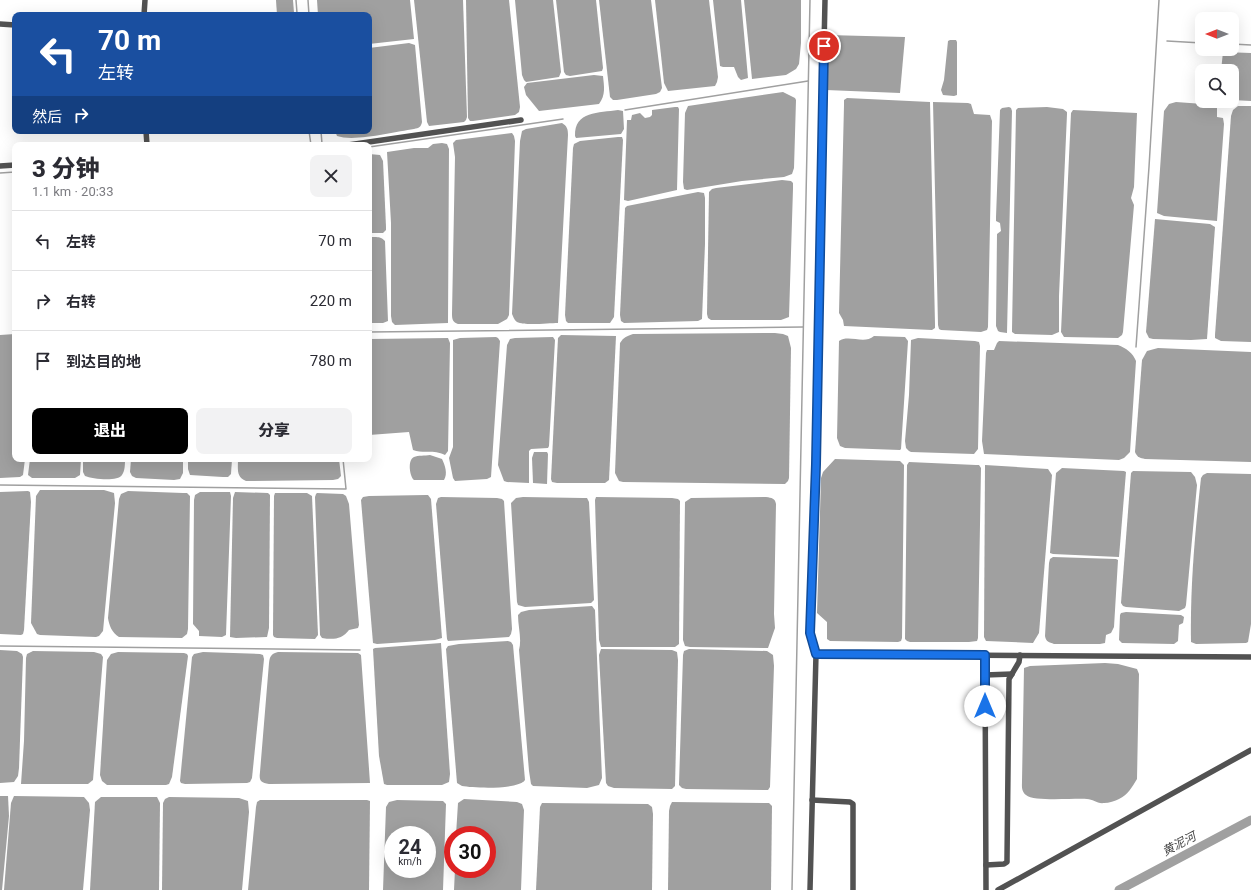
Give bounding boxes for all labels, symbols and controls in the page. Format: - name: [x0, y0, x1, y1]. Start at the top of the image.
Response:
- north arrow: [1195, 12, 1239, 56]
- map controls: [1195, 12, 1239, 108]
- text: 70 m: [98, 24, 161, 57]
- icon: left: [32, 28, 84, 80]
- pin: [807, 29, 841, 63]
- icon: arrive: [813, 35, 835, 57]
- text: 左转: [98, 62, 134, 83]
- button: search: [1195, 64, 1239, 108]
- icon: right: [70, 104, 92, 126]
- text: 然后: [32, 108, 62, 126]
- text: 3 分钟: [32, 155, 100, 183]
- button: close: [310, 155, 352, 197]
- text: 1.1 km · 20:33: [32, 184, 113, 199]
- icon: left: [32, 230, 54, 252]
- text: 70 m: [318, 232, 352, 250]
- text: 左转: [66, 233, 96, 251]
- icon: right: [32, 290, 54, 312]
- text: 220 m: [310, 292, 352, 310]
- text: 右转: [66, 293, 96, 311]
- icon: arrive: [32, 350, 54, 372]
- text: 780 m: [310, 352, 352, 370]
- text: 到达目的地: [66, 353, 141, 371]
- button: 退出: [32, 408, 188, 454]
- button: 分享: [196, 408, 352, 454]
- position arrow: [964, 685, 1006, 727]
- speed limit sign: 30: [444, 826, 496, 878]
- water label: 黄泥河: [1160, 828, 1200, 859]
- text: 24: [399, 835, 421, 859]
- text: km/h: [398, 856, 422, 867]

